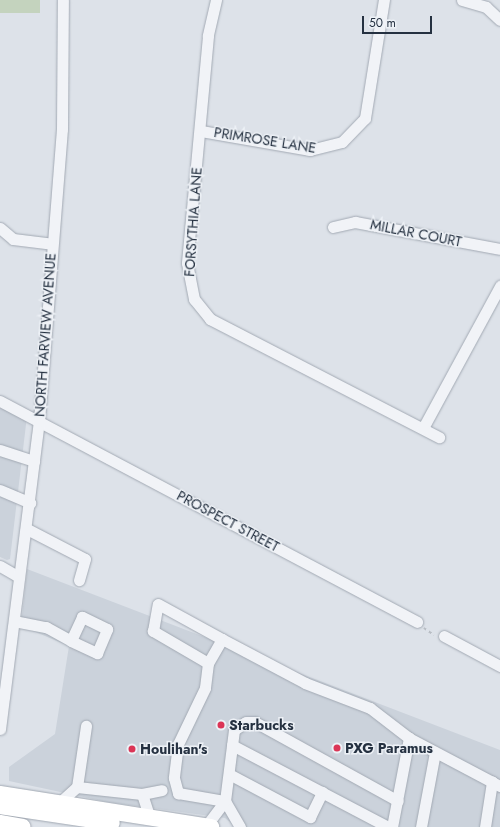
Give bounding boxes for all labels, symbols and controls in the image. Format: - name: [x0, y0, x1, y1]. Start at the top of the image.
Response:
- scale bar: [364, 8, 434, 34]
- text: 50 m: [369, 14, 396, 32]
- street label: PRIMROSE LANE: [213, 124, 317, 156]
- street label: FORSYTHIA LANE: [181, 167, 205, 277]
- street label: MILLAR COURT: [369, 216, 463, 250]
- street label: NORTH FARVIEW AVENUE: [31, 253, 59, 417]
- street label: PROSPECT STREET: [174, 487, 282, 555]
- place label: Starbucks: [229, 717, 294, 733]
- marker: Starbucks: [216, 720, 226, 730]
- place label: PXG Paramus: [345, 740, 433, 756]
- place label: Houlihan's: [140, 741, 207, 757]
- marker: PXG Paramus: [332, 743, 342, 753]
- marker: Houlihan's: [127, 744, 137, 754]

